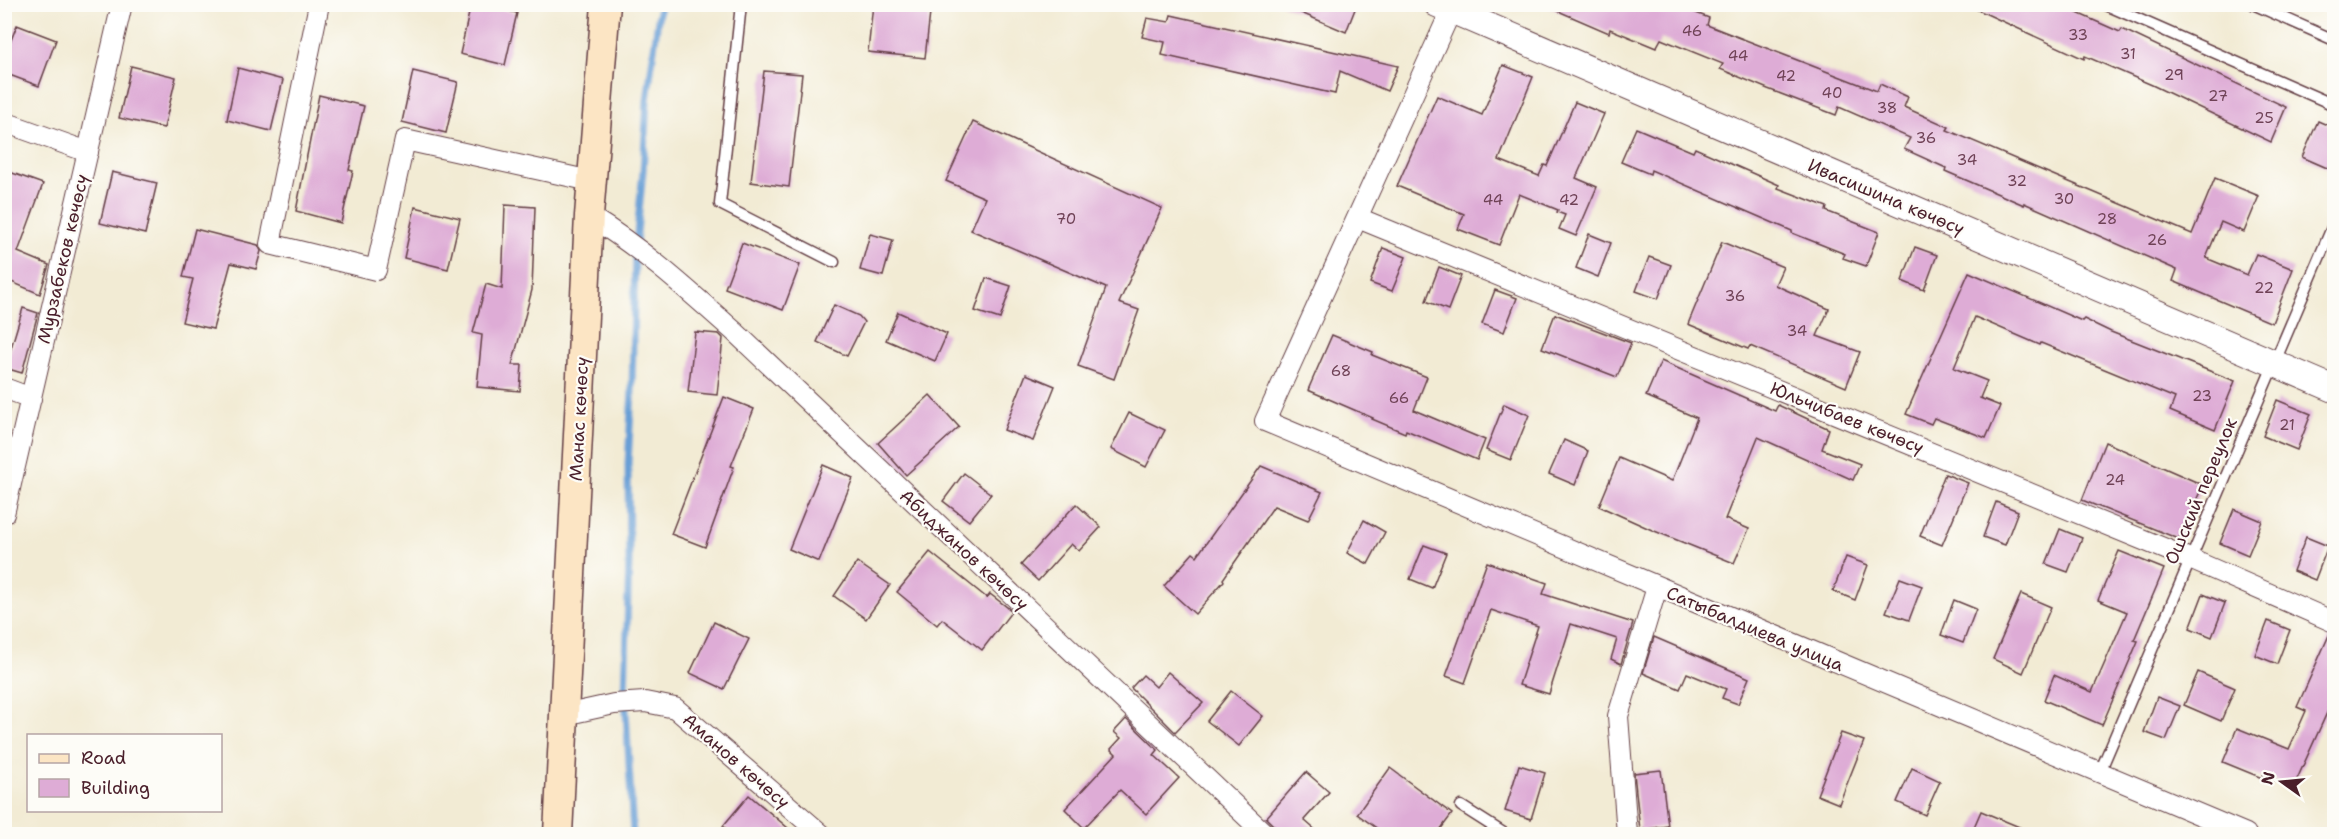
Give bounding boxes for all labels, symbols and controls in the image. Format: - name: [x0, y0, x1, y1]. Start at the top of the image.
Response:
- house number: 46: [1682, 21, 1702, 41]
- house number: 33: [2068, 25, 2088, 45]
- house number: 31: [2120, 44, 2136, 64]
- house number: 44: [1728, 46, 1748, 66]
- house number: 29: [2164, 65, 2184, 85]
- house number: 42: [1776, 66, 1796, 86]
- house number: 40: [1822, 83, 1842, 103]
- house number: 27: [2208, 86, 2228, 106]
- house number: 38: [1877, 98, 1897, 118]
- house number: 25: [2254, 108, 2274, 128]
- house number: 36: [1916, 128, 1936, 148]
- house number: 34: [1957, 150, 1977, 170]
- street label: Ивасишина көчөсү: [1804, 153, 1968, 241]
- house number: 32: [2007, 171, 2027, 191]
- street label: Мурзабеков көчөсү: [32, 172, 94, 346]
- house number: 30: [2054, 189, 2074, 209]
- house number: 44: [1483, 190, 1503, 210]
- house number: 42: [1559, 190, 1579, 210]
- house number: 70: [1056, 209, 1076, 229]
- house number: 28: [2097, 209, 2117, 229]
- house number: 26: [2147, 230, 2167, 250]
- house number: 22: [2254, 278, 2274, 298]
- house number: 36: [1725, 286, 1745, 306]
- house number: 34: [1787, 321, 1807, 341]
- street label: Манас көчөсү: [564, 356, 594, 482]
- house number: 68: [1331, 361, 1351, 381]
- street label: Юльчибаев көчөсү: [1767, 376, 1927, 460]
- house number: 23: [2192, 386, 2212, 406]
- house number: 66: [1389, 388, 1409, 408]
- street label: Ошский переулок: [2159, 413, 2243, 568]
- house number: 21: [2279, 415, 2295, 435]
- house number: 24: [2105, 470, 2125, 490]
- street label: Абиджанов көчөсү: [894, 484, 1034, 616]
- street label: Сатыбалдиева улица: [1663, 581, 1847, 677]
- street label: Аманов көчөсү: [677, 708, 795, 814]
- legend: [27, 734, 222, 812]
- text: Road: [81, 746, 126, 770]
- north arrow: [2252, 752, 2312, 812]
- text: N: [2256, 769, 2280, 787]
- text: Building: [81, 776, 150, 800]

